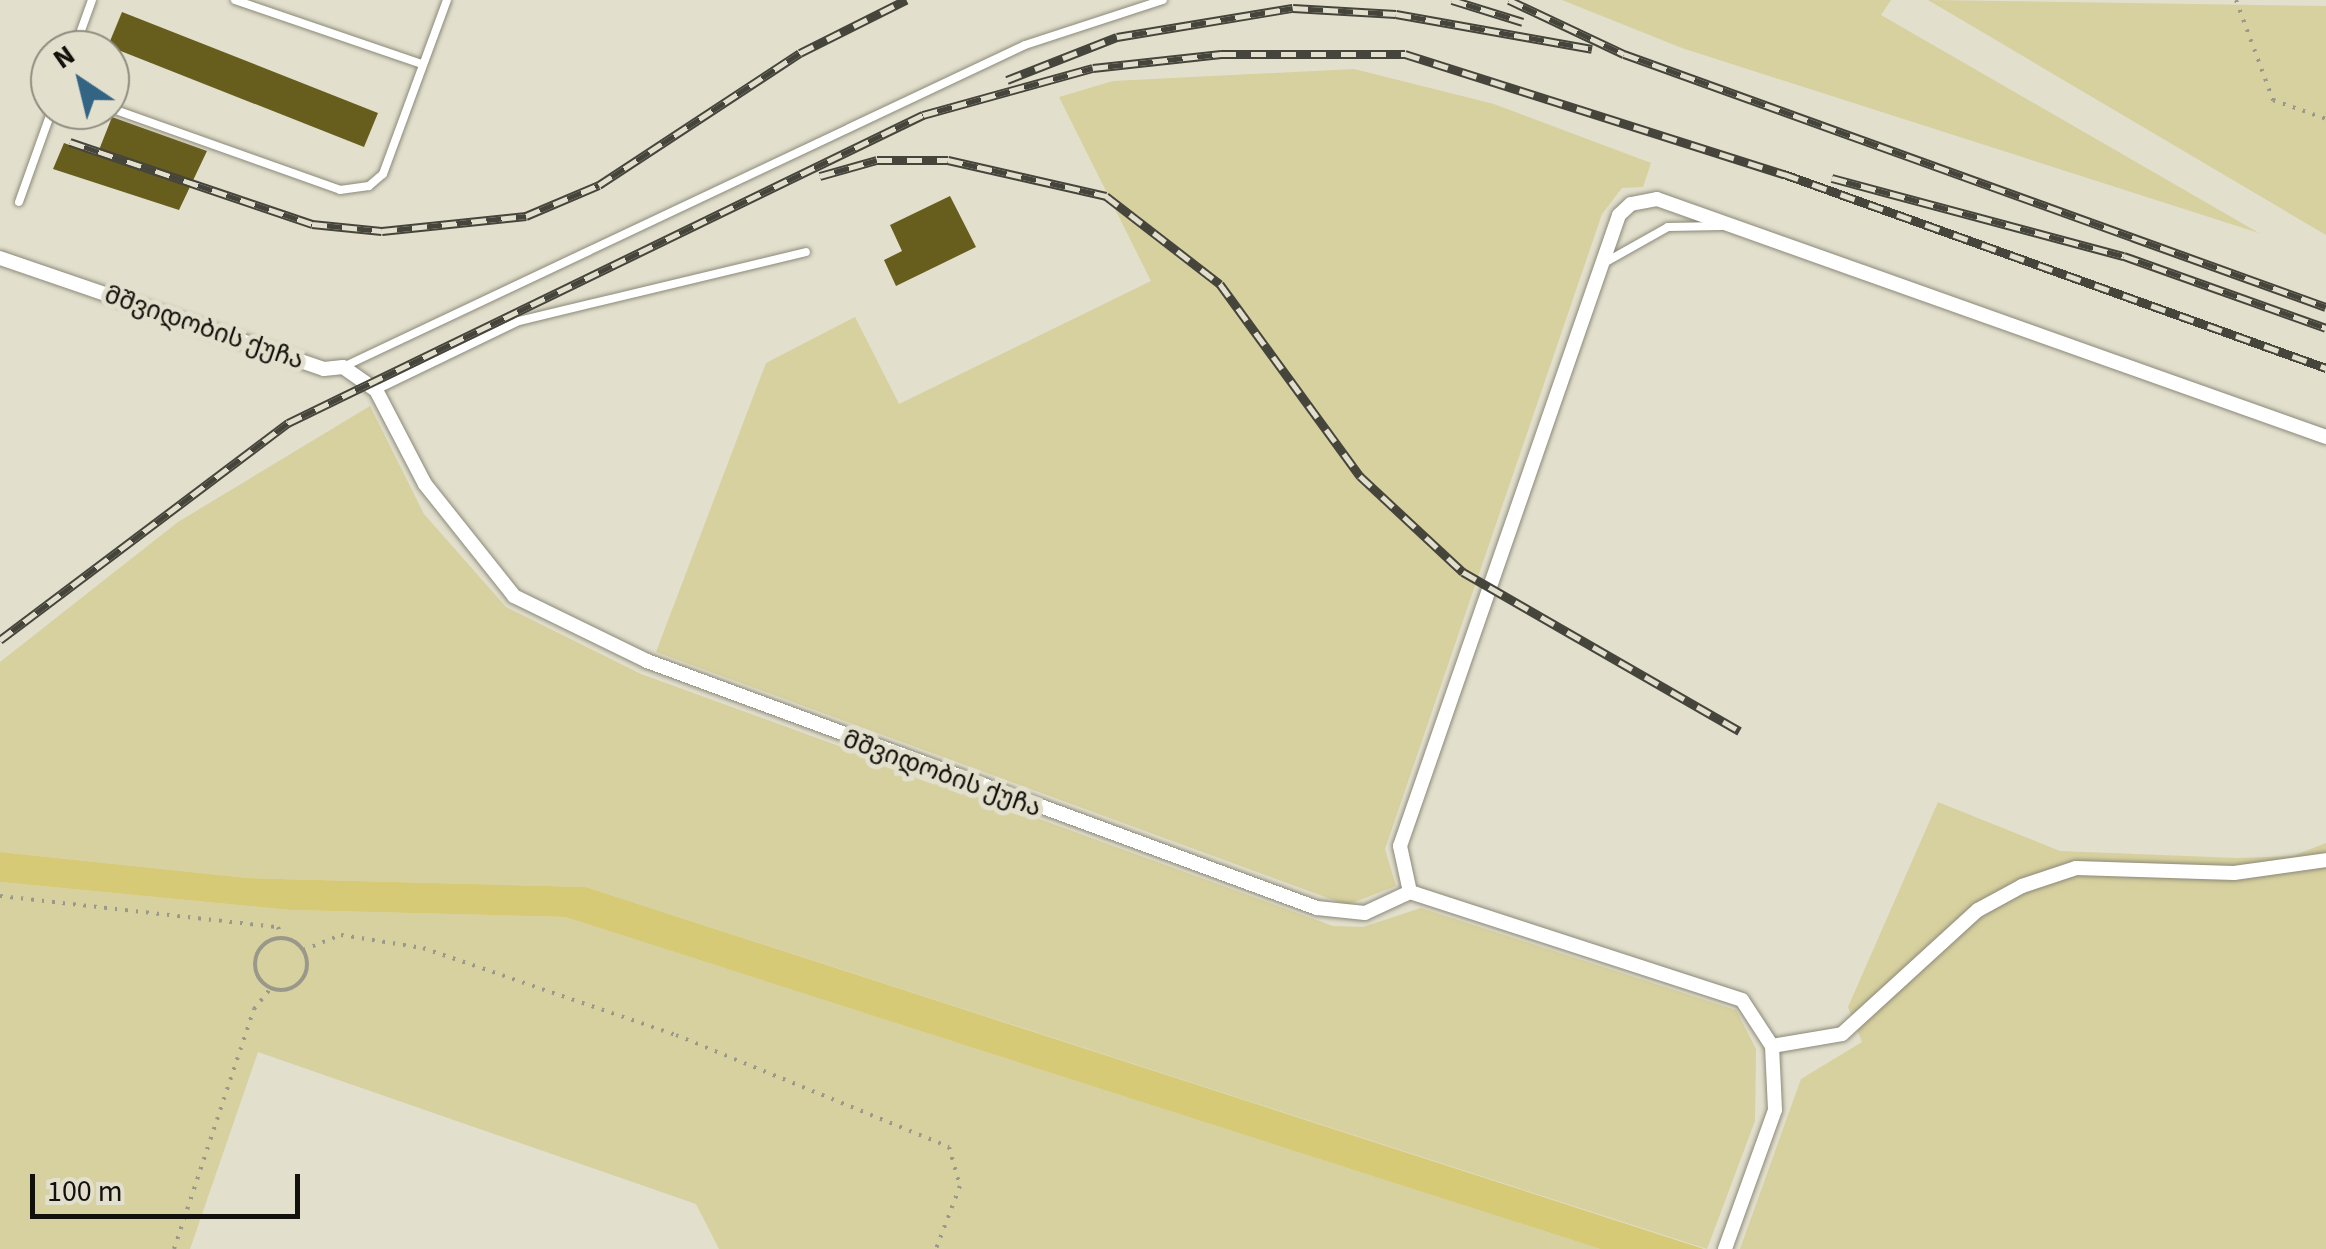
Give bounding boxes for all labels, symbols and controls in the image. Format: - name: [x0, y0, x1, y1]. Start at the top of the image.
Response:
- north arrow: [30, 30, 130, 130]
- text: N: [45, 35, 83, 79]
- street label: მშვიდობის ქუჩა: [101, 280, 307, 376]
- street label: მშვიდობის ქუჩა: [839, 724, 1045, 824]
- scale bar: [35, 1154, 305, 1216]
- text: 100 m: [47, 1170, 123, 1213]

